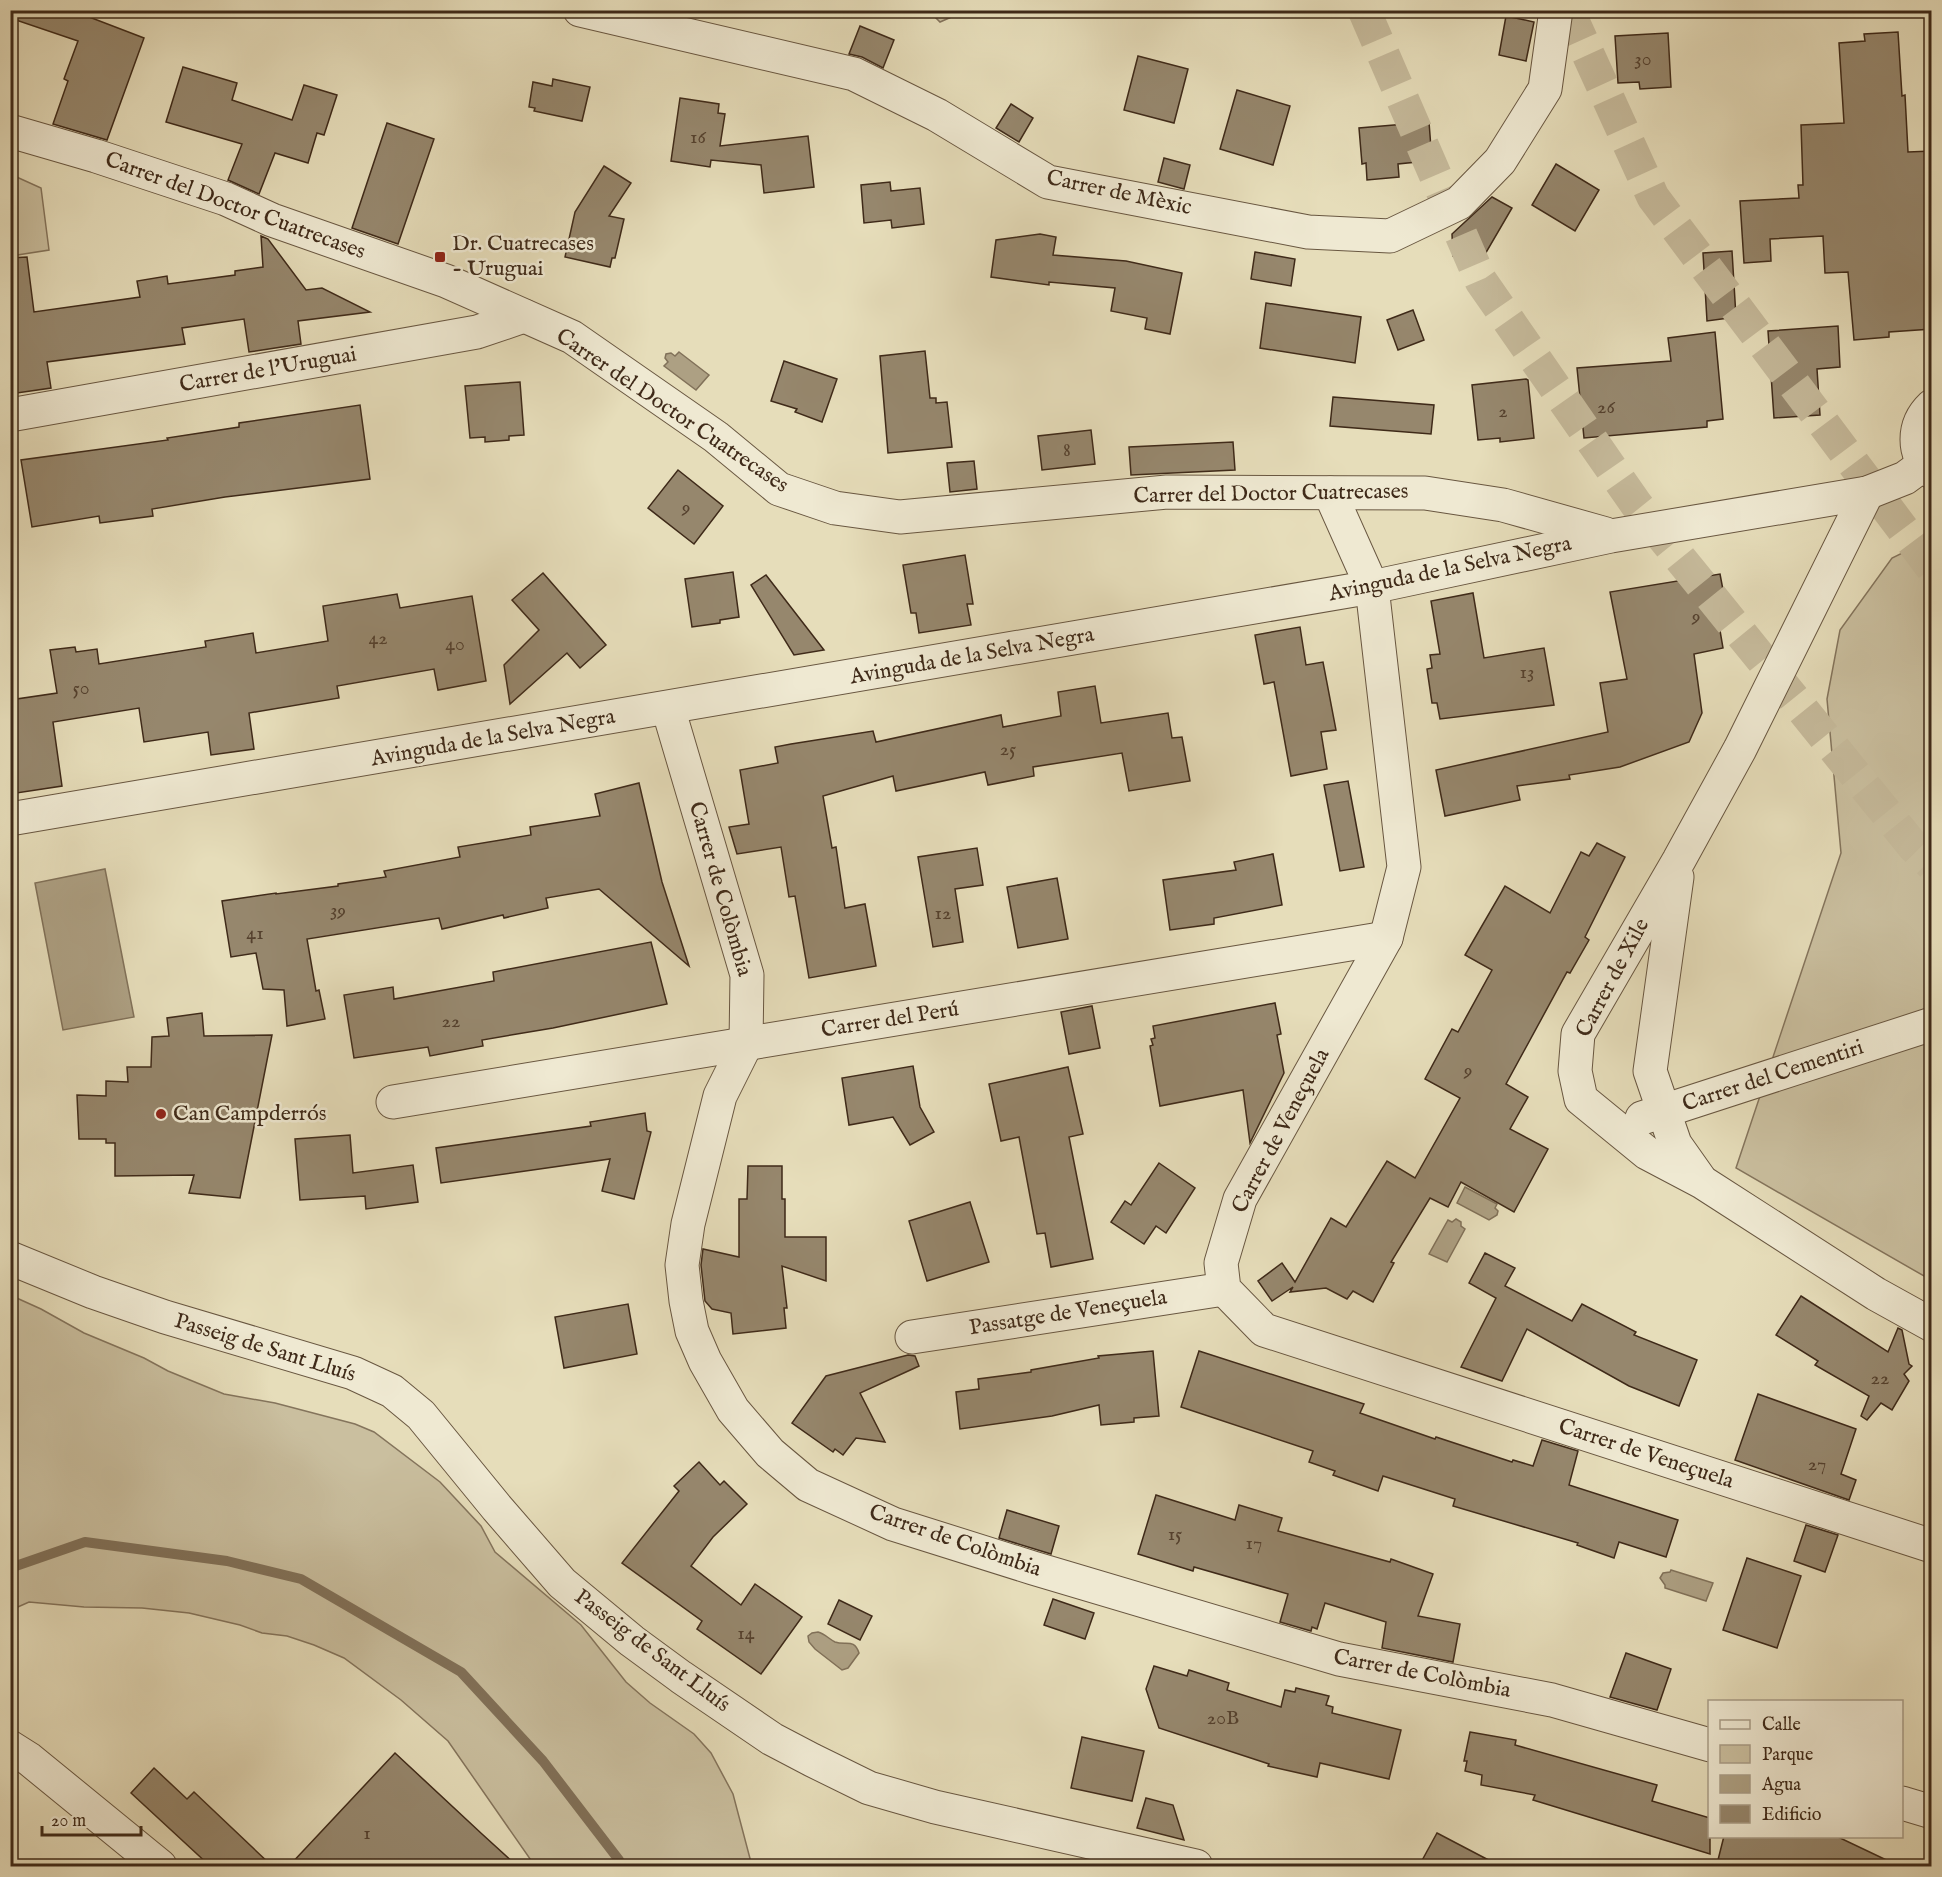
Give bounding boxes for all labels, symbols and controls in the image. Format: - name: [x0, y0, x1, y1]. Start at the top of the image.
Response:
- house number: 30: [1634, 47, 1652, 72]
- house number: 16: [690, 125, 707, 150]
- street label: Carrer del Doctor Cuatrecases: [101, 146, 369, 266]
- street label: Carrer de Mèxic: [1044, 164, 1194, 222]
- place label: Dr. Cuatrecases - Uruguai: [452, 230, 594, 283]
- marker: Dr. Cuatrecases - Uruguai: [433, 250, 447, 264]
- street label: Carrer del Doctor Cuatrecases: [550, 322, 794, 500]
- street label: Carrer de l'Uruguai: [177, 341, 359, 399]
- house number: 26: [1597, 395, 1615, 420]
- house number: 2: [1498, 399, 1508, 424]
- house number: 8: [1063, 438, 1071, 463]
- street label: Carrer del Doctor Cuatrecases: [1133, 478, 1409, 510]
- house number: 9: [681, 495, 690, 520]
- street label: Avinguda de la Selva Negra: [1325, 529, 1574, 609]
- house number: 9: [1691, 604, 1700, 629]
- street label: Avinguda de la Selva Negra: [847, 621, 1097, 691]
- house number: 42: [368, 626, 388, 651]
- house number: 40: [445, 632, 465, 657]
- house number: 13: [1520, 660, 1534, 685]
- house number: 50: [73, 676, 90, 701]
- street label: Avinguda de la Selva Negra: [368, 703, 618, 773]
- house number: 25: [1000, 737, 1016, 762]
- street label: Carrer de Colòmbia: [682, 799, 758, 980]
- house number: 39: [330, 898, 346, 923]
- house number: 12: [935, 901, 951, 926]
- street label: Carrer de Xile: [1570, 914, 1656, 1042]
- house number: 41: [246, 921, 264, 946]
- street label: Carrer del Perú: [819, 995, 961, 1045]
- house number: 22: [442, 1009, 460, 1034]
- street label: Carrer del Cementiri: [1679, 1033, 1867, 1119]
- street label: Carrer de Veneçuela: [1226, 1043, 1336, 1218]
- house number: 9: [1463, 1058, 1472, 1083]
- place label: Can Campderrós: [173, 1100, 326, 1128]
- marker: Can Campderrós: [154, 1107, 168, 1121]
- street label: Passatge de Veneçuela: [967, 1283, 1169, 1342]
- street label: Passeig de Sant Lluís: [171, 1307, 359, 1389]
- house number: 22: [1871, 1366, 1889, 1391]
- street label: Carrer de Veneçuela: [1555, 1412, 1738, 1496]
- house number: 27: [1808, 1452, 1826, 1477]
- street label: Carrer de Colòmbia: [865, 1498, 1045, 1584]
- house number: 15: [1168, 1522, 1182, 1547]
- house number: 17: [1246, 1531, 1262, 1556]
- street label: Passeig de Sant Lluís: [568, 1583, 736, 1719]
- house number: 14: [737, 1621, 755, 1646]
- street label: Carrer de Colòmbia: [1331, 1643, 1514, 1705]
- legend: [1708, 1700, 1903, 1838]
- house number: 20B: [1207, 1706, 1239, 1731]
- text: Calle: [1762, 1714, 1801, 1737]
- text: Parque: [1762, 1744, 1813, 1767]
- text: Agua: [1761, 1774, 1801, 1797]
- scale bar: [42, 1799, 141, 1837]
- text: Edificio: [1762, 1804, 1822, 1827]
- text: 20 m: [51, 1810, 86, 1833]
- house number: 1: [363, 1821, 371, 1846]

